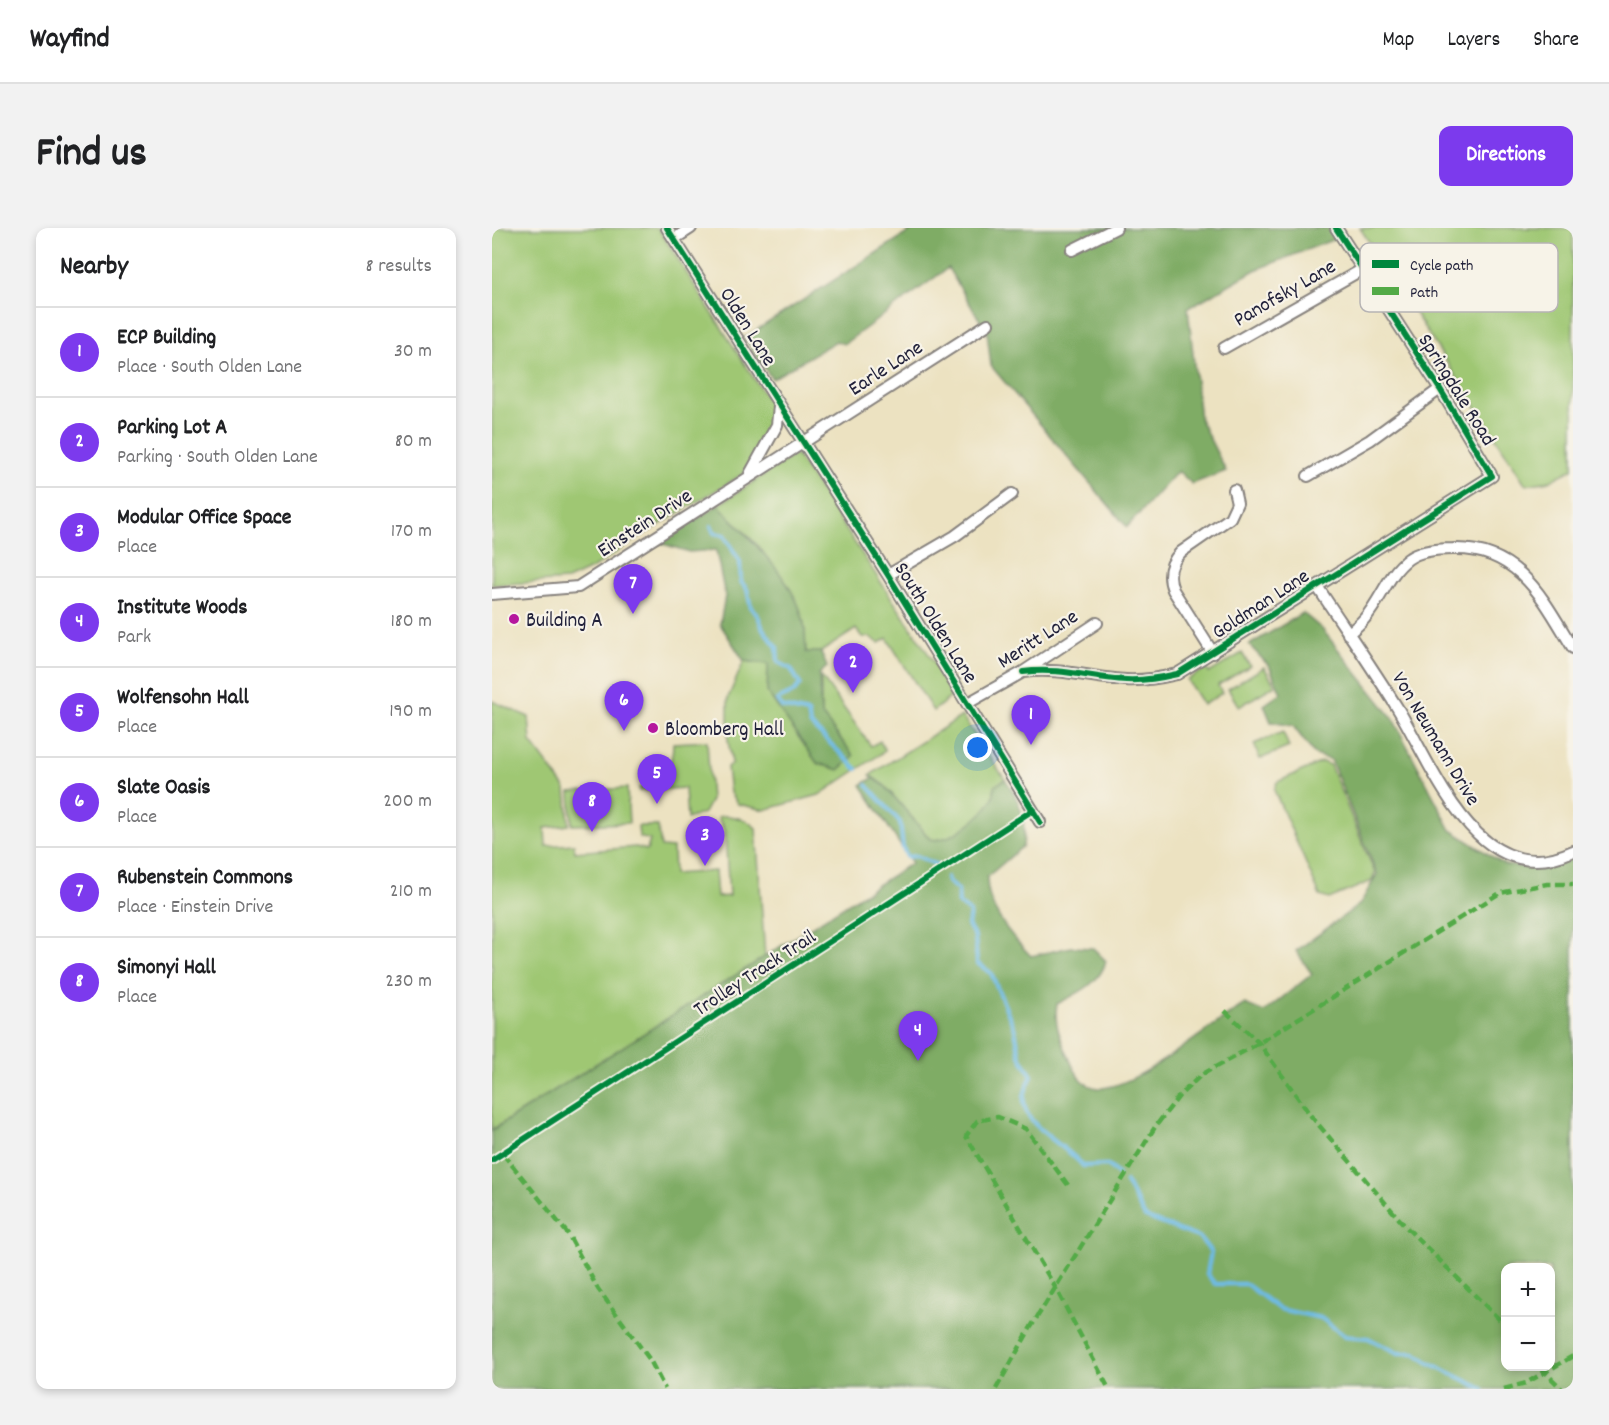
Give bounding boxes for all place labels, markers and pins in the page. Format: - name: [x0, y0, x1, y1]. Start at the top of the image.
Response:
- pin: 7: [614, 564, 652, 614]
- place label: Building A: [526, 607, 603, 637]
- marker: Building A: [507, 612, 521, 626]
- pin: 2: [834, 644, 872, 693]
- pin: 6: [604, 682, 644, 731]
- pin: 1: [1012, 696, 1050, 745]
- place label: Bloomberg Hall: [665, 716, 784, 746]
- marker: Bloomberg Hall: [646, 721, 660, 735]
- pin: 5: [638, 754, 676, 804]
- pin: 8: [572, 782, 612, 832]
- pin: 3: [686, 816, 724, 866]
- pin: 4: [898, 1012, 938, 1061]

